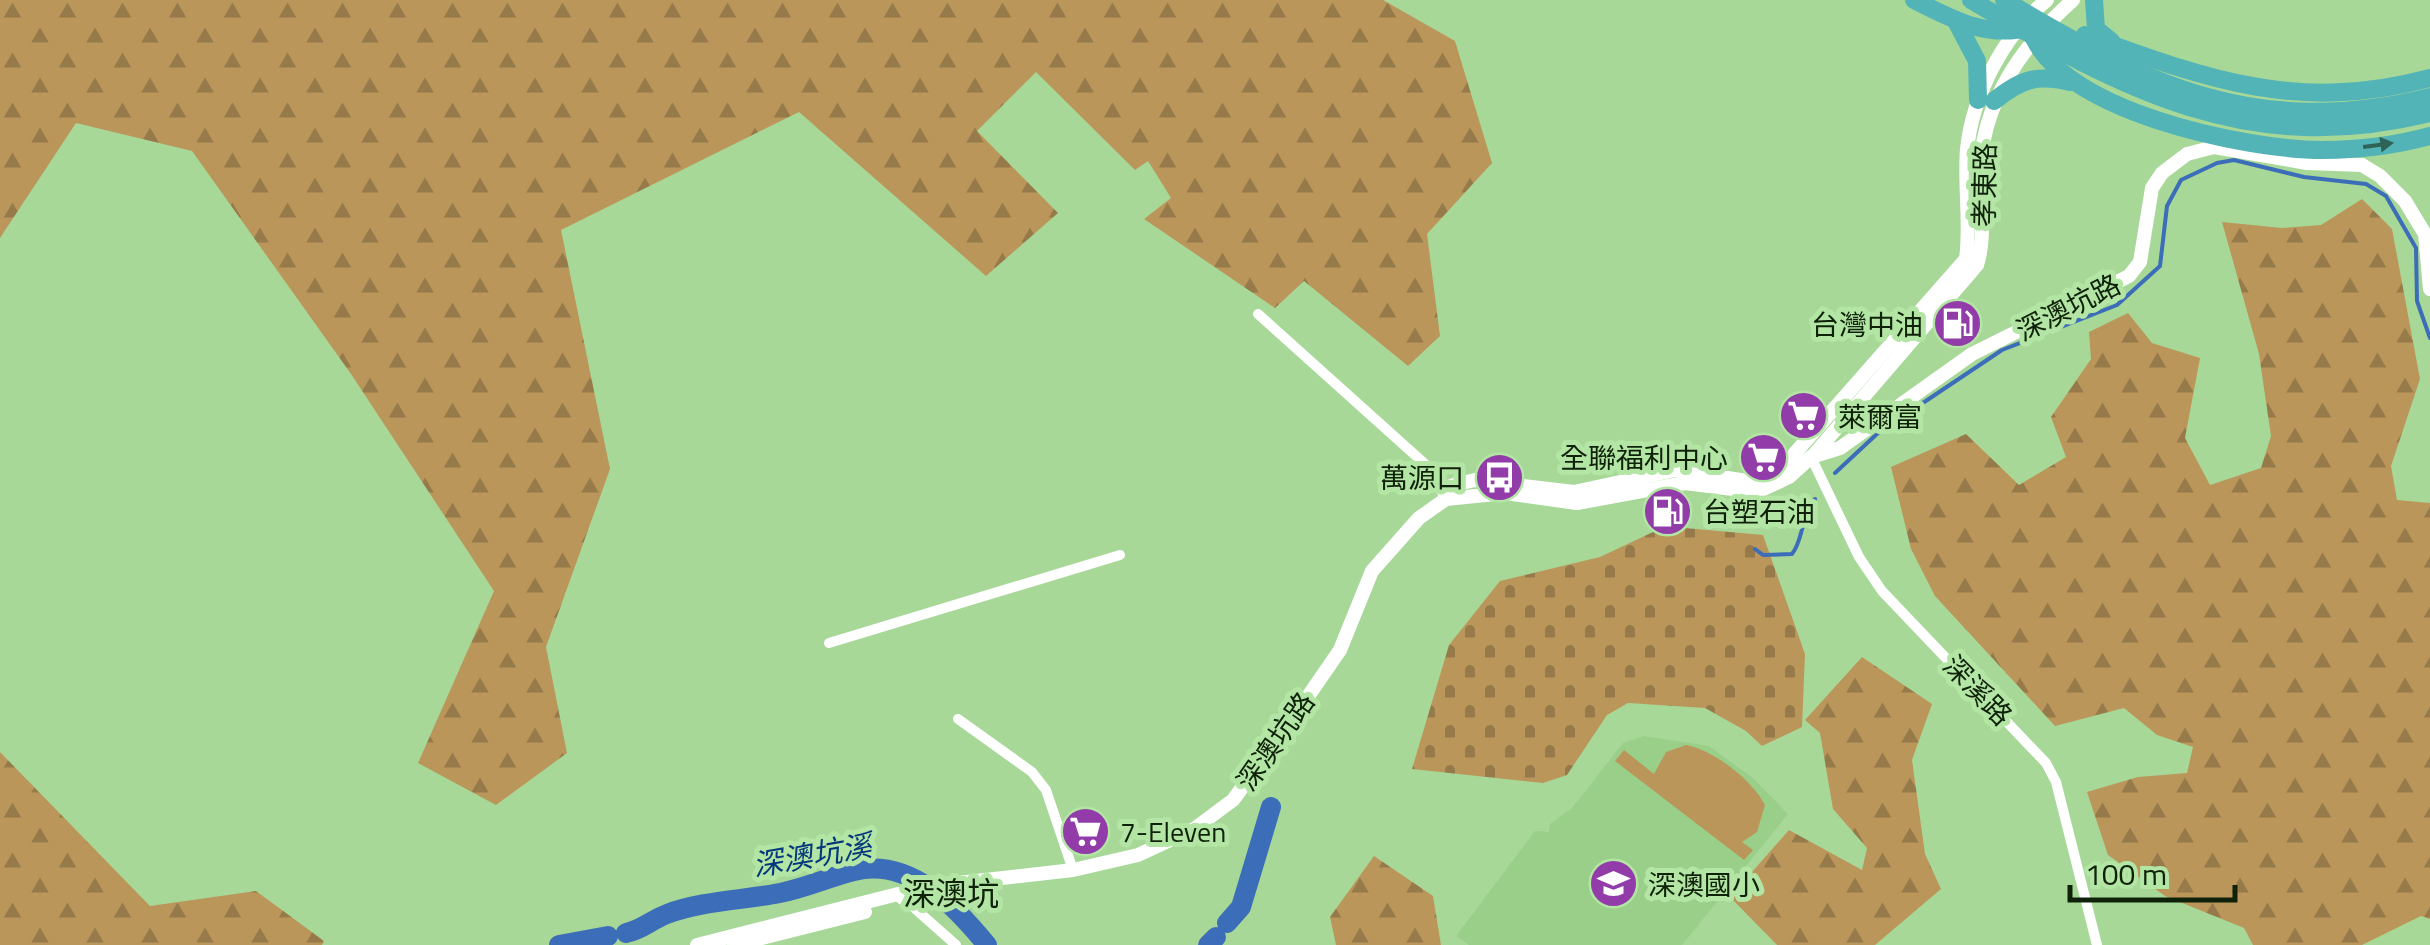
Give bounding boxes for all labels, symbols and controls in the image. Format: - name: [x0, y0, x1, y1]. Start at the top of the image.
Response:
- one-way arrow: [2363, 136, 2395, 152]
- street label: 孝東路: [1962, 143, 2006, 227]
- street label: 深澳坑路: [2008, 262, 2128, 352]
- fuel station icon: 台灣中油: [1932, 298, 1984, 350]
- place label: 台灣中油: [1811, 303, 1923, 346]
- supermarket icon: 萊爾富: [1777, 390, 1829, 442]
- place label: 萊爾富: [1838, 395, 1922, 438]
- supermarket icon: 全聯福利中心: [1737, 431, 1789, 483]
- place label: 全聯福利中心: [1560, 436, 1728, 479]
- bus stop icon: 萬源口: [1473, 451, 1525, 503]
- place label: 萬源口: [1380, 456, 1464, 499]
- fuel station icon: 台塑石油: [1642, 485, 1694, 537]
- place label: 台塑石油: [1703, 490, 1815, 533]
- street label: 深溪路: [1933, 645, 2023, 735]
- street label: 深澳坑路: [1225, 683, 1325, 799]
- supermarket icon: 7-Eleven: [1059, 805, 1111, 857]
- place label: 7-Eleven: [1120, 810, 1226, 853]
- water label: 深澳坑溪: [749, 821, 879, 888]
- scale bar: [2070, 840, 2235, 902]
- text: 100 m: [2085, 851, 2167, 897]
- school or university icon: 深澳國小: [1587, 858, 1639, 910]
- place label: 深澳國小: [1648, 863, 1760, 906]
- district label: 深澳坑: [903, 869, 999, 917]

